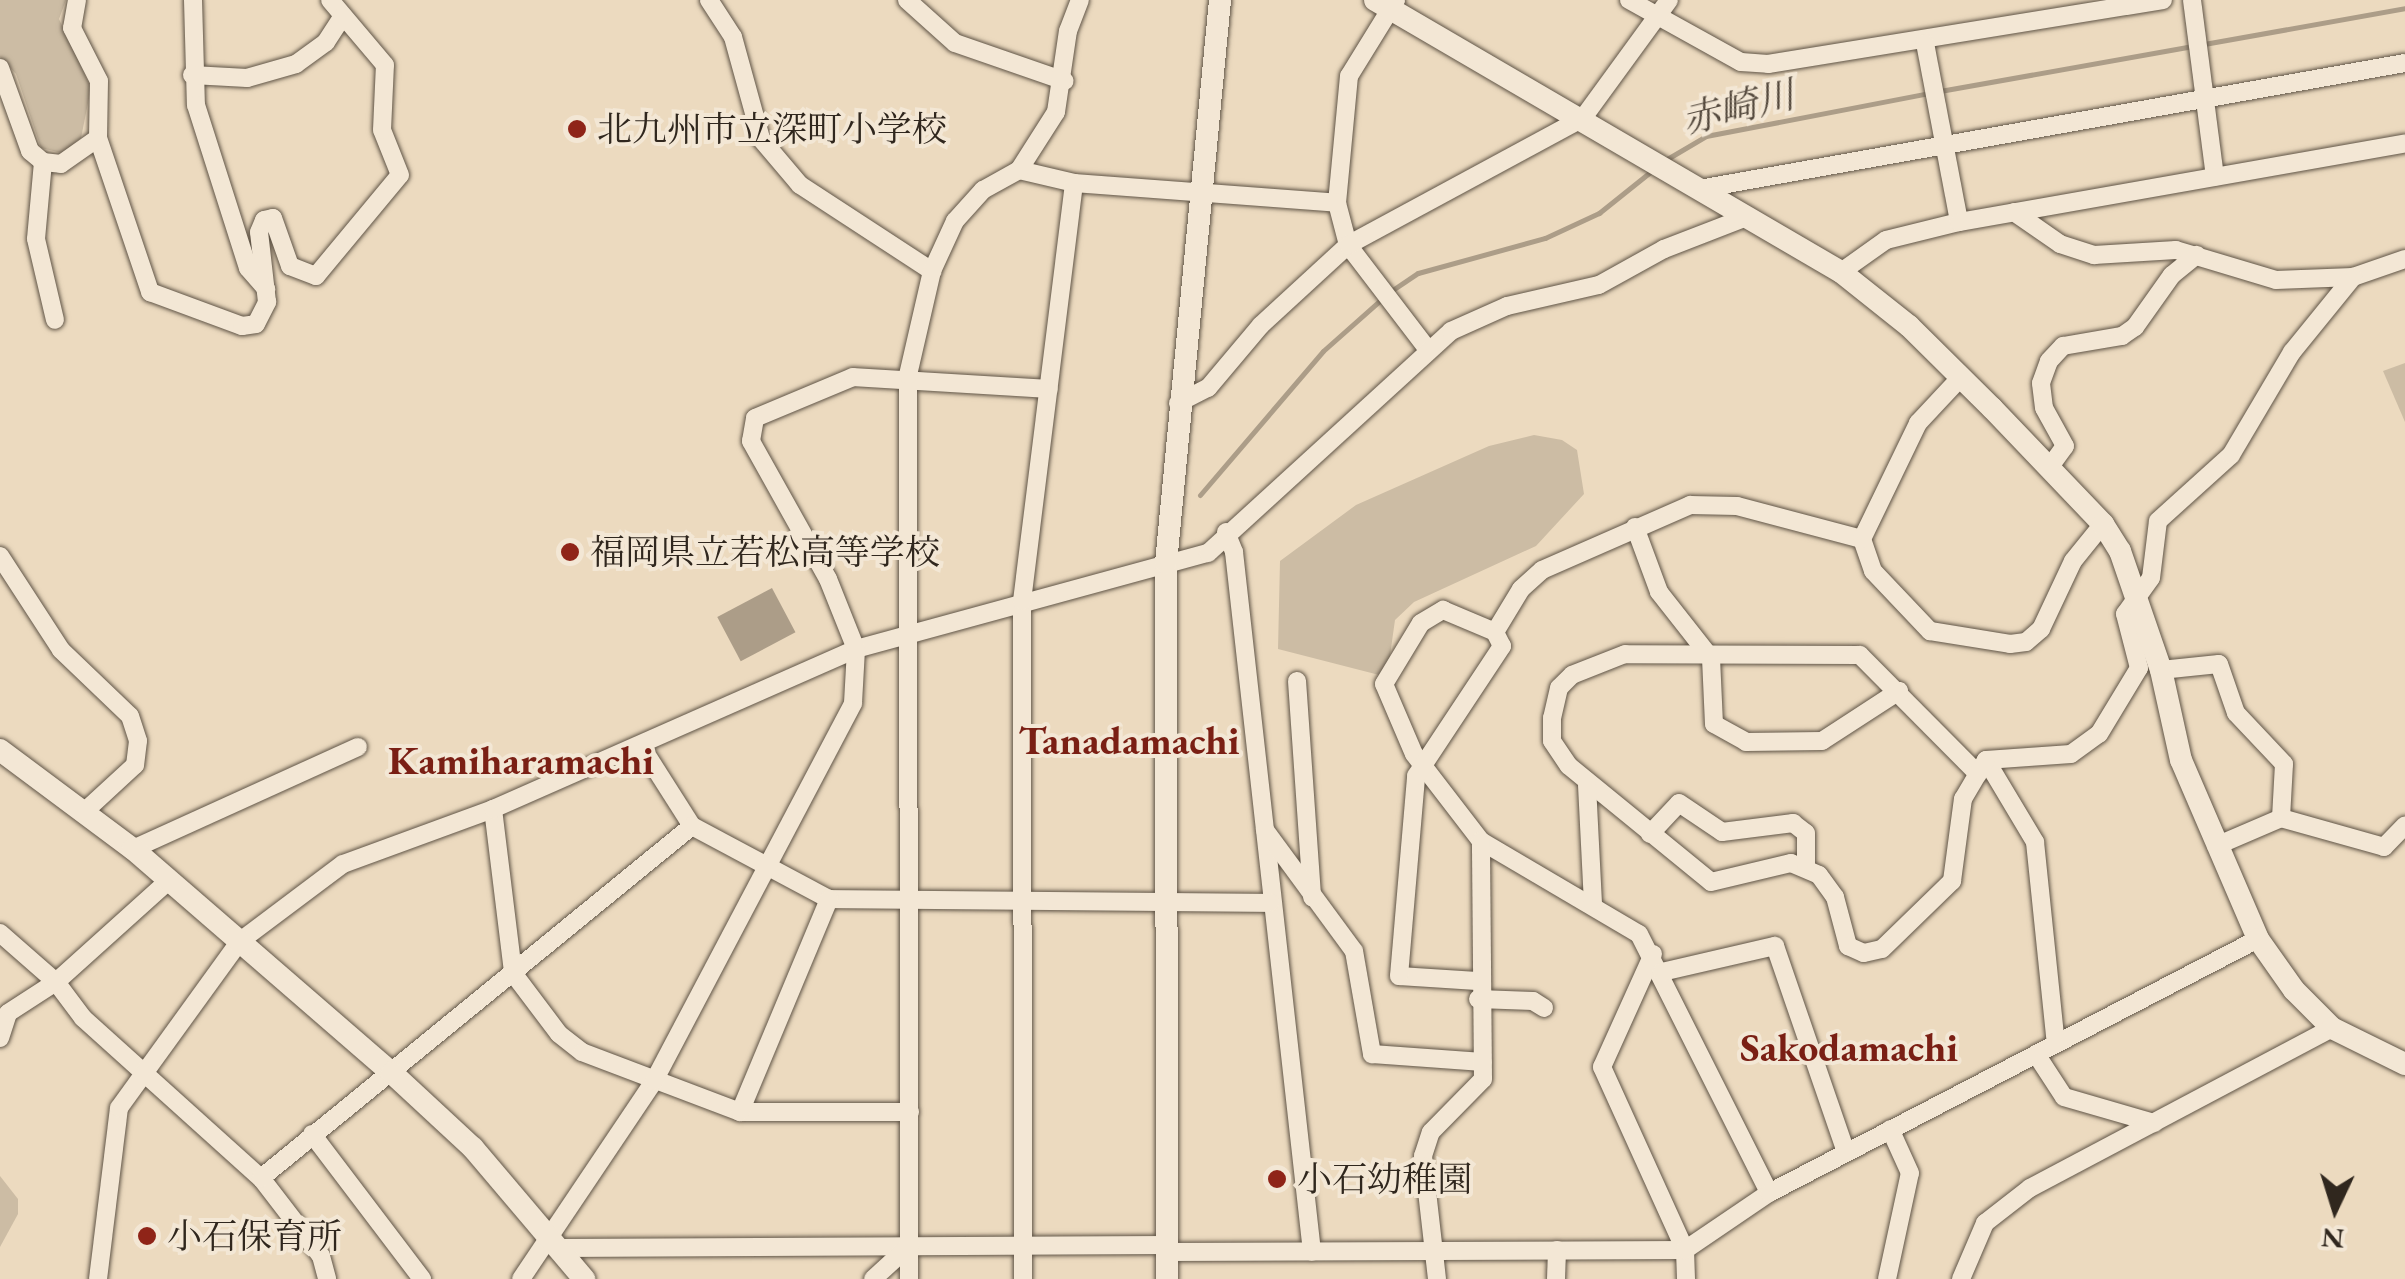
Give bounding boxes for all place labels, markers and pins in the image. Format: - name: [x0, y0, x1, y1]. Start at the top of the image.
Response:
- place label: 北九州市立深町小学校: [597, 108, 947, 150]
- marker: 北九州市立深町小学校: [566, 118, 588, 140]
- place label: 福岡県立若松高等学校: [590, 531, 940, 573]
- marker: 福岡県立若松高等学校: [559, 541, 581, 563]
- place label: 小石幼稚園: [1297, 1158, 1472, 1200]
- marker: 小石幼稚園: [1266, 1168, 1288, 1190]
- place label: 小石保育所: [167, 1215, 342, 1257]
- marker: 小石保育所: [136, 1225, 158, 1247]

